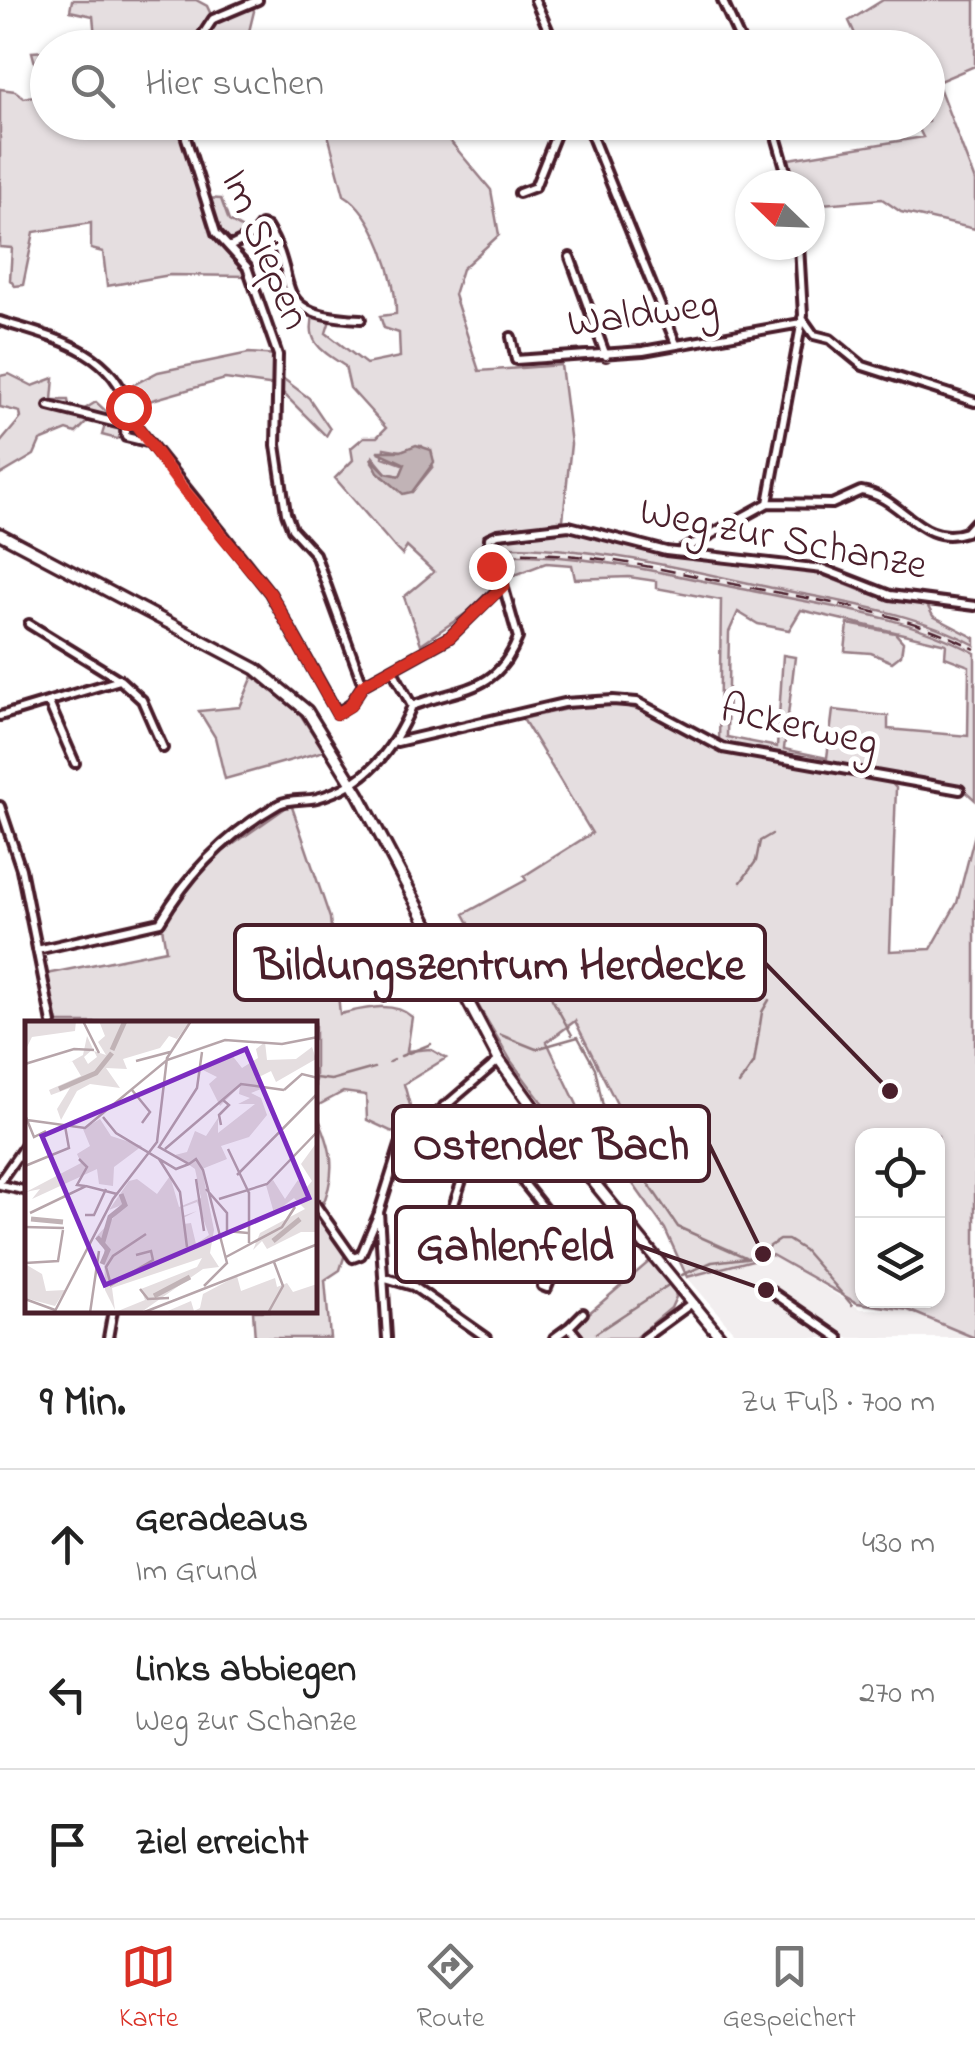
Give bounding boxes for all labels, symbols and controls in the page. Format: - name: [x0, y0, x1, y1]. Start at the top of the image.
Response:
- search box: [30, 30, 945, 140]
- text: Hier suchen: [145, 57, 324, 113]
- icon: search: [65, 58, 120, 113]
- street label: Im Siepen: [203, 160, 325, 340]
- north arrow: [735, 170, 825, 260]
- street label: Waldweg: [564, 274, 722, 356]
- route start: [106, 385, 152, 431]
- street label: Weg zur Schanze: [634, 482, 932, 598]
- route end: [469, 544, 515, 590]
- street label: Ackerweg: [714, 679, 884, 775]
- callout: Bildungszentrum Herdecke: [235, 925, 765, 1000]
- text: Bildungszentrum Herdecke: [253, 935, 747, 1003]
- inset map: [25, 1021, 318, 1313]
- callout: Ostender Bach: [393, 1106, 709, 1181]
- text: Ostender Bach: [413, 1115, 689, 1181]
- map controls: [855, 1128, 945, 1308]
- button: locate: [855, 1128, 945, 1218]
- callout: Gahlenfeld: [396, 1207, 634, 1282]
- text: Gahlenfeld: [416, 1216, 615, 1282]
- button: layers: [855, 1218, 945, 1308]
- text: 9 Min.: [40, 1373, 125, 1434]
- text: Zu Fuß · 700 m: [741, 1380, 935, 1427]
- text: Geradeaus: [135, 1493, 308, 1549]
- icon: ahead: [40, 1517, 95, 1572]
- text: 430 m: [862, 1521, 935, 1568]
- text: Im Grund: [135, 1549, 257, 1596]
- text: Links abbiegen: [135, 1643, 356, 1699]
- icon: left: [40, 1667, 95, 1722]
- text: 270 m: [859, 1671, 935, 1718]
- text: Weg zur Schanze: [135, 1699, 357, 1746]
- text: Ziel erreicht: [135, 1816, 308, 1872]
- icon: arrive: [40, 1817, 95, 1872]
- tab: Karte: [119, 1939, 178, 2040]
- tab: Route: [416, 1939, 484, 2040]
- tab: Gespeichert: [722, 1939, 856, 2040]

